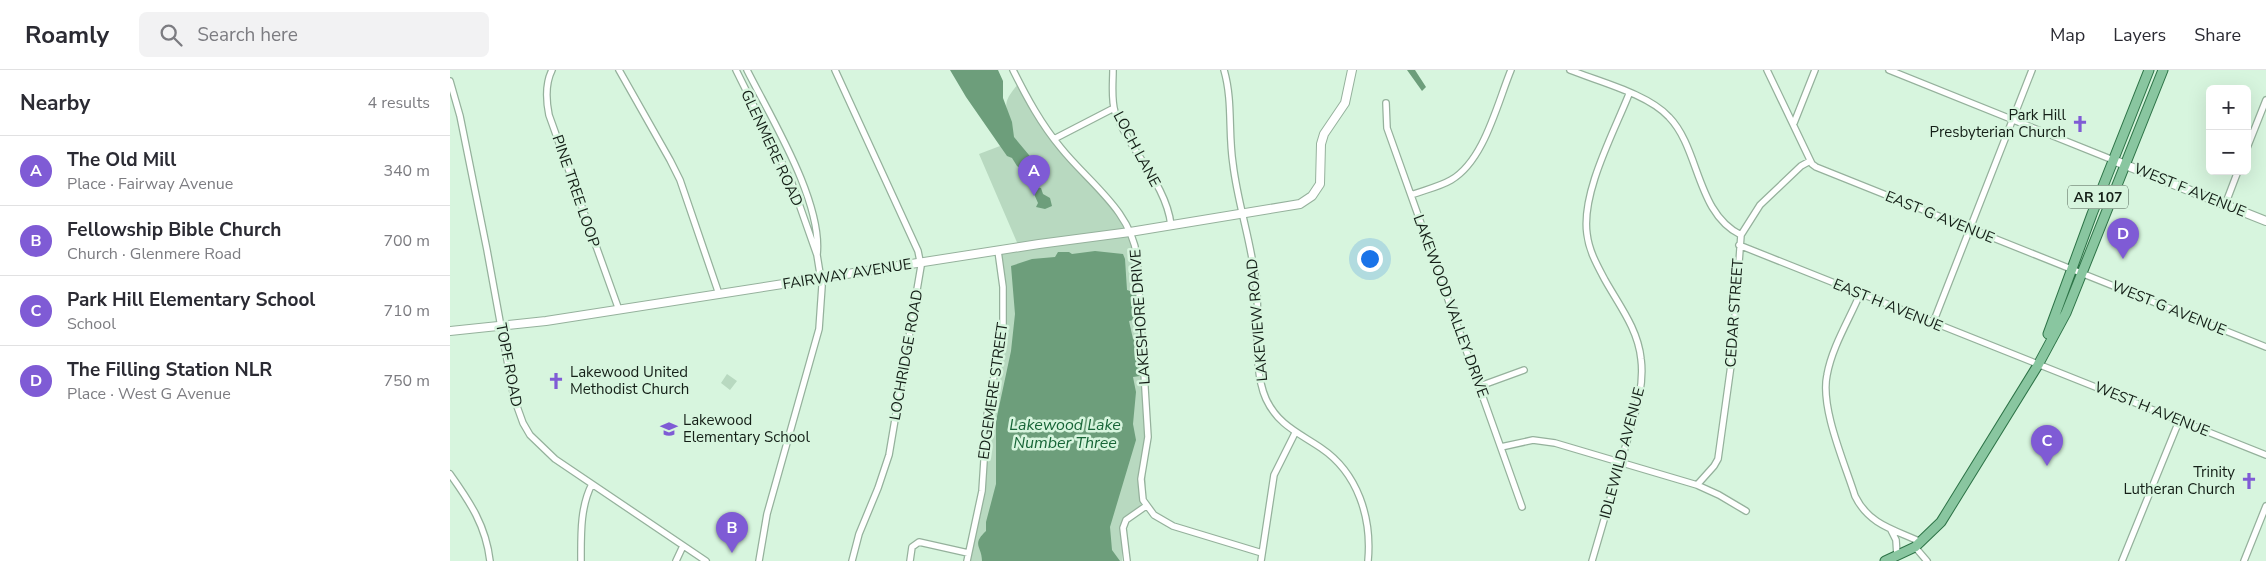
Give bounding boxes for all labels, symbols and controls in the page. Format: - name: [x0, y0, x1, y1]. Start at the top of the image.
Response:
- search box: [139, 12, 489, 57]
- text: Roamly: [25, 19, 109, 51]
- icon: search: [157, 21, 185, 49]
- text: Search here: [197, 22, 298, 48]
- text: Map: [2050, 23, 2085, 47]
- text: Layers: [2113, 23, 2166, 47]
- text: Share: [2194, 23, 2241, 47]
- map controls: [2206, 85, 2251, 175]
- button: +: [2206, 85, 2251, 130]
- street label: GLENMERE ROAD: [736, 86, 808, 210]
- text: Nearby: [20, 89, 90, 117]
- text: 4 results: [368, 92, 430, 114]
- place label: Park Hill Presbyterian Church: [1930, 105, 2067, 142]
- street label: LOCH LANE: [1109, 108, 1165, 190]
- church icon: Park Hill Presbyterian Church: [2070, 114, 2090, 134]
- button: −: [2206, 130, 2251, 175]
- street label: PINE TREE LOOP: [547, 132, 605, 250]
- text: The Old Mill: [67, 147, 176, 173]
- pin: A: [1018, 155, 1050, 196]
- street label: WEST F AVENUE: [2131, 158, 2249, 222]
- text: A: [30, 160, 42, 182]
- text: 340 m: [383, 160, 430, 182]
- text: Place · Fairway Avenue: [67, 173, 233, 195]
- road number: AR 107: [2068, 185, 2128, 208]
- street label: EAST G AVENUE: [1882, 186, 1998, 248]
- street label: LAKEWOOD VALLEY DRIVE: [1409, 212, 1493, 400]
- text: Fellowship Bible Church: [67, 217, 281, 243]
- pin: D: [2107, 218, 2139, 259]
- text: B: [30, 230, 42, 252]
- text: 700 m: [383, 230, 430, 252]
- text: Church · Glenmere Road: [67, 243, 241, 265]
- your location: [1357, 246, 1383, 272]
- street label: LAKESHORE DRIVE: [1125, 249, 1155, 385]
- street label: FAIRWAY AVENUE: [781, 254, 913, 294]
- street label: LAKEVIEW ROAD: [1242, 258, 1272, 382]
- street label: CEDAR STREET: [1720, 258, 1748, 368]
- street label: EAST H AVENUE: [1830, 274, 1946, 336]
- street label: WEST G AVENUE: [2109, 276, 2229, 340]
- text: Park Hill Elementary School: [67, 287, 315, 313]
- street label: LOCHRIDGE ROAD: [885, 288, 927, 422]
- text: C: [31, 300, 41, 322]
- text: 710 m: [383, 300, 430, 322]
- text: School: [67, 313, 116, 335]
- street label: TOPF ROAD: [491, 321, 527, 409]
- street label: EDGEMERE STREET: [973, 321, 1013, 461]
- text: The Filling Station NLR: [67, 357, 272, 383]
- place label: Lakewood United Methodist Church: [570, 362, 689, 399]
- text: D: [30, 370, 42, 392]
- text: 750 m: [383, 370, 430, 392]
- church icon: Lakewood United Methodist Church: [546, 371, 566, 391]
- street label: WEST H AVENUE: [2092, 377, 2212, 441]
- text: Place · West G Avenue: [67, 383, 231, 405]
- street label: IDLEWILD AVENUE: [1595, 385, 1649, 521]
- place label: Lakewood Elementary School: [683, 410, 810, 447]
- water label: Lakewood Lake Number Three: [1009, 414, 1121, 454]
- school or university icon: Lakewood Elementary School: [659, 419, 679, 439]
- pin: C: [2031, 425, 2063, 466]
- place label: Trinity Lutheran Church: [2123, 462, 2235, 499]
- church icon: Trinity Lutheran Church: [2239, 471, 2259, 491]
- pin: B: [716, 512, 748, 553]

